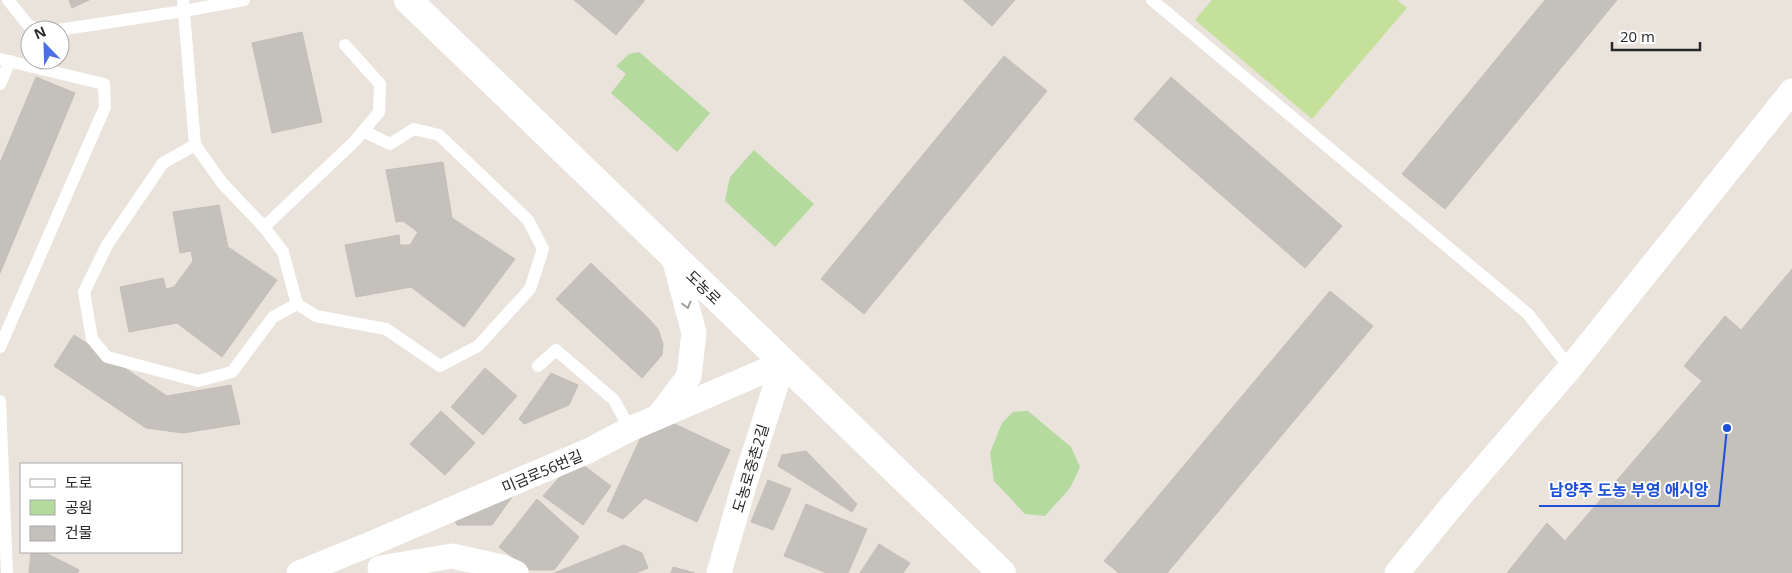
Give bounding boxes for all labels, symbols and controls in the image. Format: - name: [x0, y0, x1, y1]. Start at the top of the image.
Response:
- north arrow: [20, 20, 70, 70]
- scale bar: [1612, 20, 1700, 52]
- text: N: [31, 22, 49, 44]
- text: 20 m: [1620, 26, 1655, 46]
- street label: 도농로: [682, 265, 726, 309]
- one-way arrow: [681, 300, 691, 308]
- street label: 도농로중촌2길: [727, 421, 773, 515]
- street label: 미금로56번길: [498, 445, 586, 497]
- legend: [20, 463, 182, 553]
- text: 도로: [65, 472, 93, 492]
- callout: 남양주 도농 부영 애시앙: [1539, 475, 1719, 506]
- text: 남양주 도농 부영 애시앙: [1549, 479, 1709, 501]
- text: 공원: [65, 497, 93, 517]
- text: 건물: [65, 522, 93, 542]

